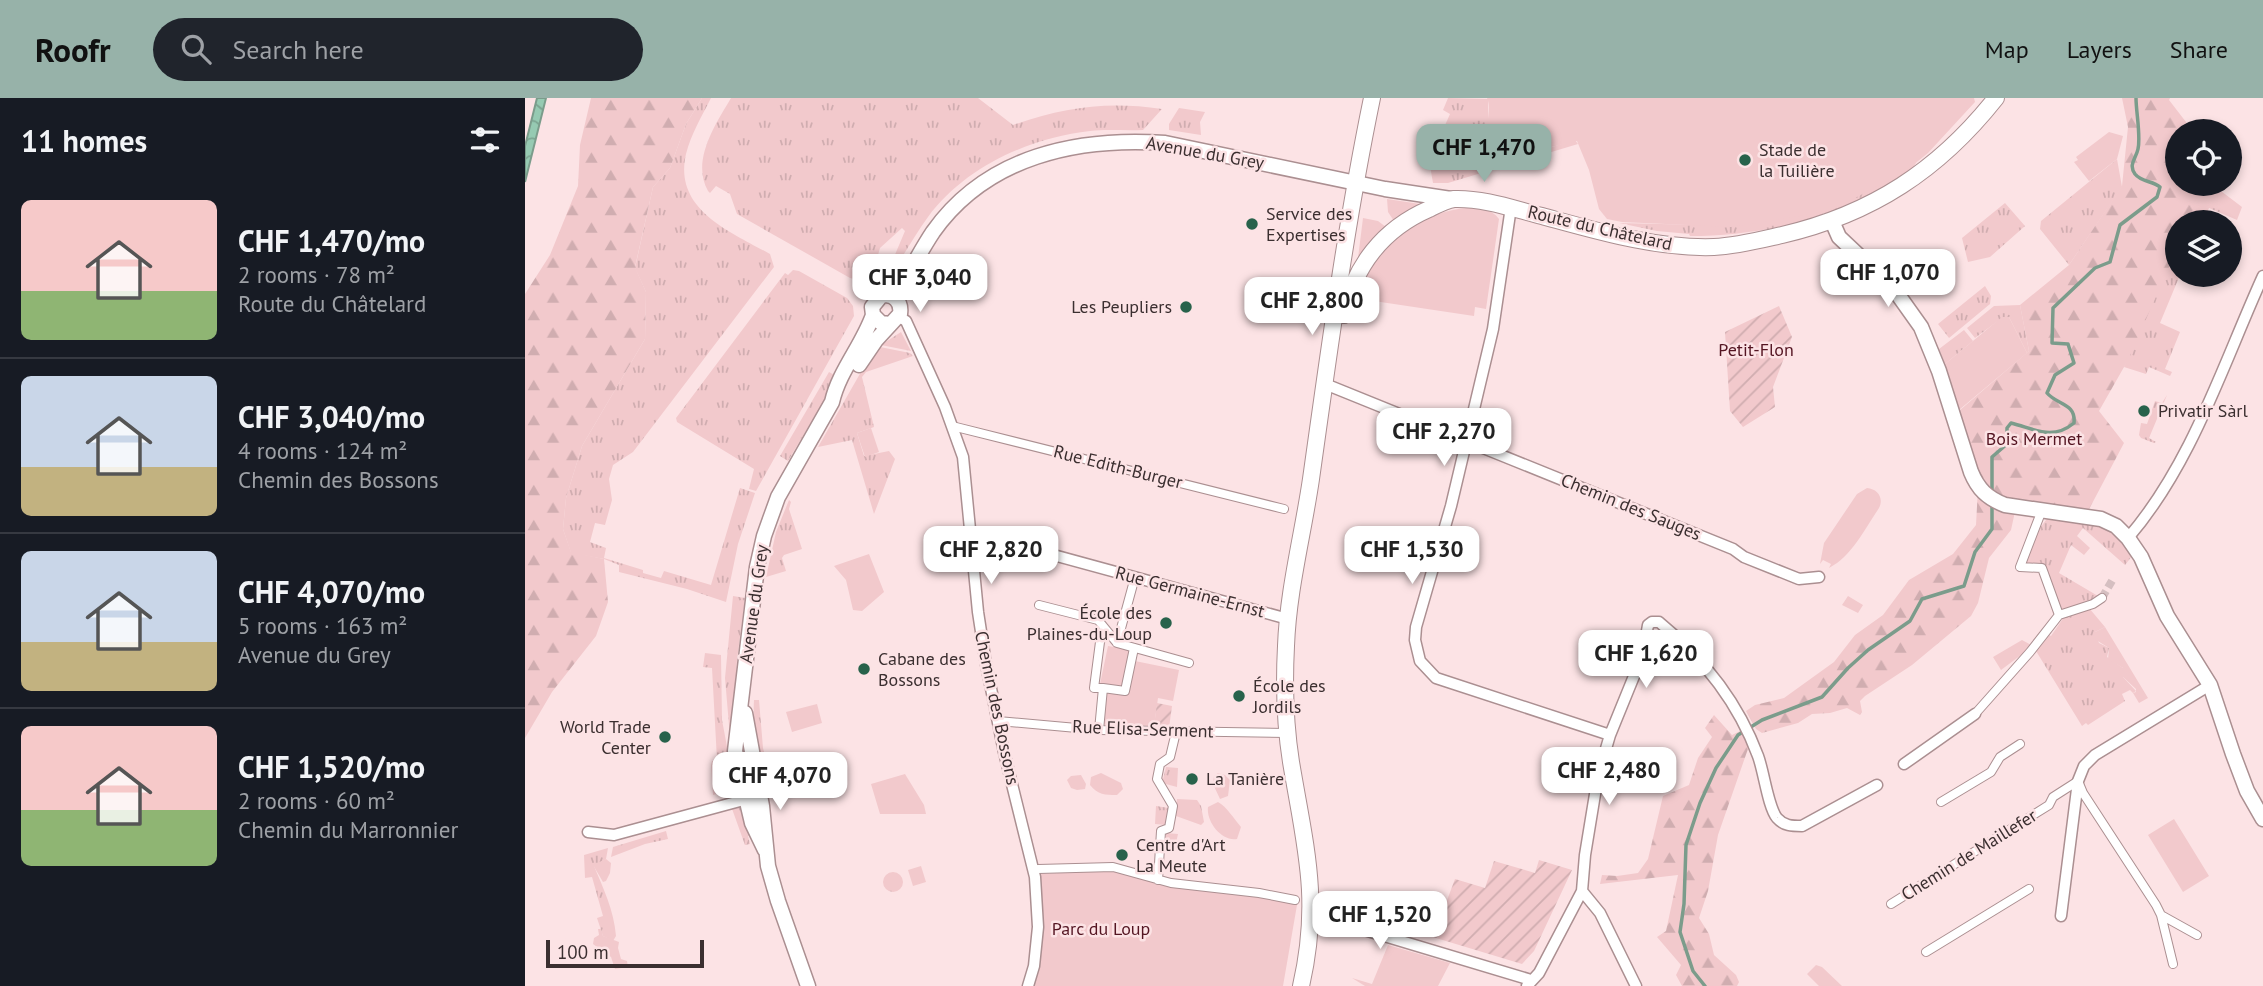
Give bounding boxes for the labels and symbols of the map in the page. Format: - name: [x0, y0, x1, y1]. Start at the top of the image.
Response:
- pin: CHF 1,470: [1404, 125, 1564, 184]
- street label: Avenue du Grey: [1144, 131, 1267, 174]
- place label: Stade de la Tuilière: [1759, 138, 1835, 182]
- marker: Stade de la Tuilière: [1737, 152, 1753, 168]
- street label: Route du Châtelard: [1526, 200, 1674, 255]
- place label: Service des Expertises: [1266, 202, 1352, 246]
- marker: Service des Expertises: [1244, 216, 1260, 232]
- pin: CHF 1,070: [1808, 250, 1968, 309]
- pin: CHF 3,040: [840, 254, 1000, 314]
- pin: CHF 2,800: [1232, 278, 1392, 337]
- place label: Les Peupliers: [1071, 295, 1172, 318]
- marker: Les Peupliers: [1178, 299, 1194, 315]
- park label: Petit-Flon: [1718, 338, 1794, 361]
- place label: Privatir Sàrl: [2158, 399, 2248, 422]
- marker: Privatir Sàrl: [2136, 403, 2152, 419]
- pin: CHF 2,270: [1364, 408, 1524, 468]
- park label: Bois Mermet: [1986, 427, 2082, 450]
- street label: Rue Edith-Burger: [1051, 439, 1185, 494]
- street label: Chemin des Sauges: [1558, 468, 1705, 545]
- pin: CHF 2,820: [911, 526, 1071, 586]
- pin: CHF 1,530: [1332, 526, 1492, 586]
- street label: Avenue du Grey: [734, 543, 773, 665]
- street label: Rue Germaine-Ernst: [1113, 561, 1267, 623]
- place label: École des Plaines-du-Loup: [1027, 601, 1152, 645]
- marker: École des Plaines-du-Loup: [1158, 615, 1174, 631]
- street label: Chemin des Bossons: [970, 629, 1025, 787]
- pin: CHF 1,620: [1566, 630, 1726, 690]
- place label: Cabane des Bossons: [878, 647, 966, 691]
- marker: Cabane des Bossons: [856, 661, 872, 677]
- place label: École des Jordils: [1252, 674, 1326, 718]
- marker: École des Jordils: [1231, 688, 1247, 704]
- place label: World Trade Center: [560, 715, 651, 759]
- street label: Rue Elisa-Serment: [1072, 715, 1214, 742]
- marker: World Trade Center: [657, 729, 673, 745]
- pin: CHF 2,480: [1529, 748, 1689, 807]
- pin: CHF 4,070: [700, 752, 860, 812]
- place label: La Tanière: [1206, 767, 1284, 790]
- marker: La Tanière: [1184, 771, 1200, 787]
- street label: Chemin de Maillefer: [1897, 804, 2041, 906]
- place label: Centre d'Art La Meute: [1136, 833, 1226, 877]
- marker: Centre d'Art La Meute: [1114, 847, 1130, 863]
- pin: CHF 1,520: [1300, 892, 1460, 951]
- park label: Parc du Loup: [1052, 917, 1150, 940]
- scale bar: [546, 937, 703, 969]

